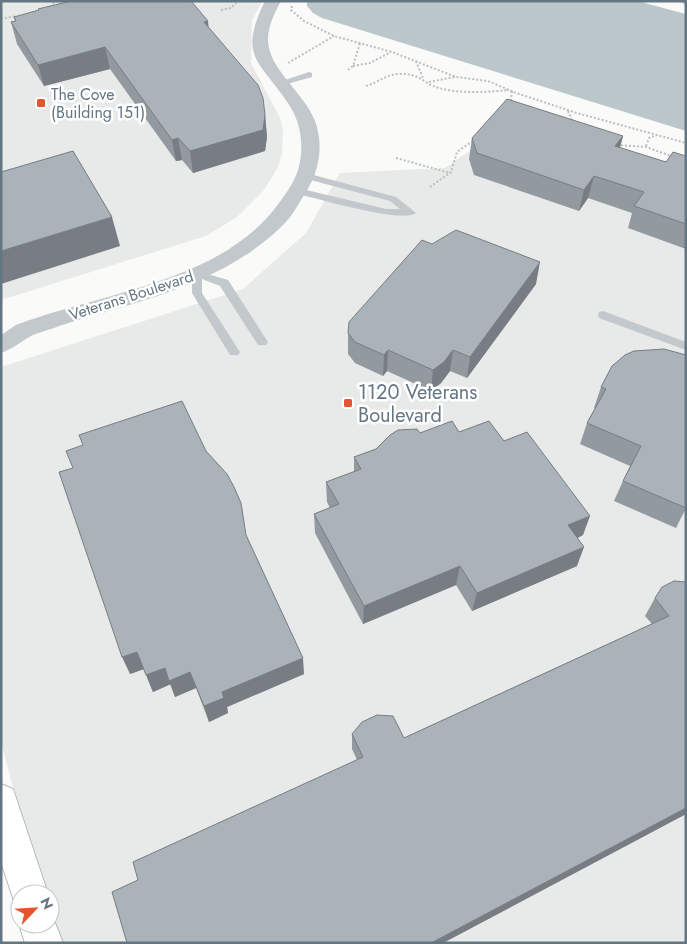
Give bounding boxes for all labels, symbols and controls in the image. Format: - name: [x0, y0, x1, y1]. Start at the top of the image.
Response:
- place label: The Cove (Building 151): [51, 83, 145, 124]
- marker: The Cove (Building 151): [35, 97, 47, 109]
- street label: Veterans Boulevard: [66, 265, 196, 326]
- place label: 1120 Veterans Boulevard: [358, 378, 477, 430]
- marker: 1120 Veterans Boulevard: [342, 397, 354, 409]
- north arrow: [10, 884, 60, 934]
- text: N: [35, 894, 58, 913]

